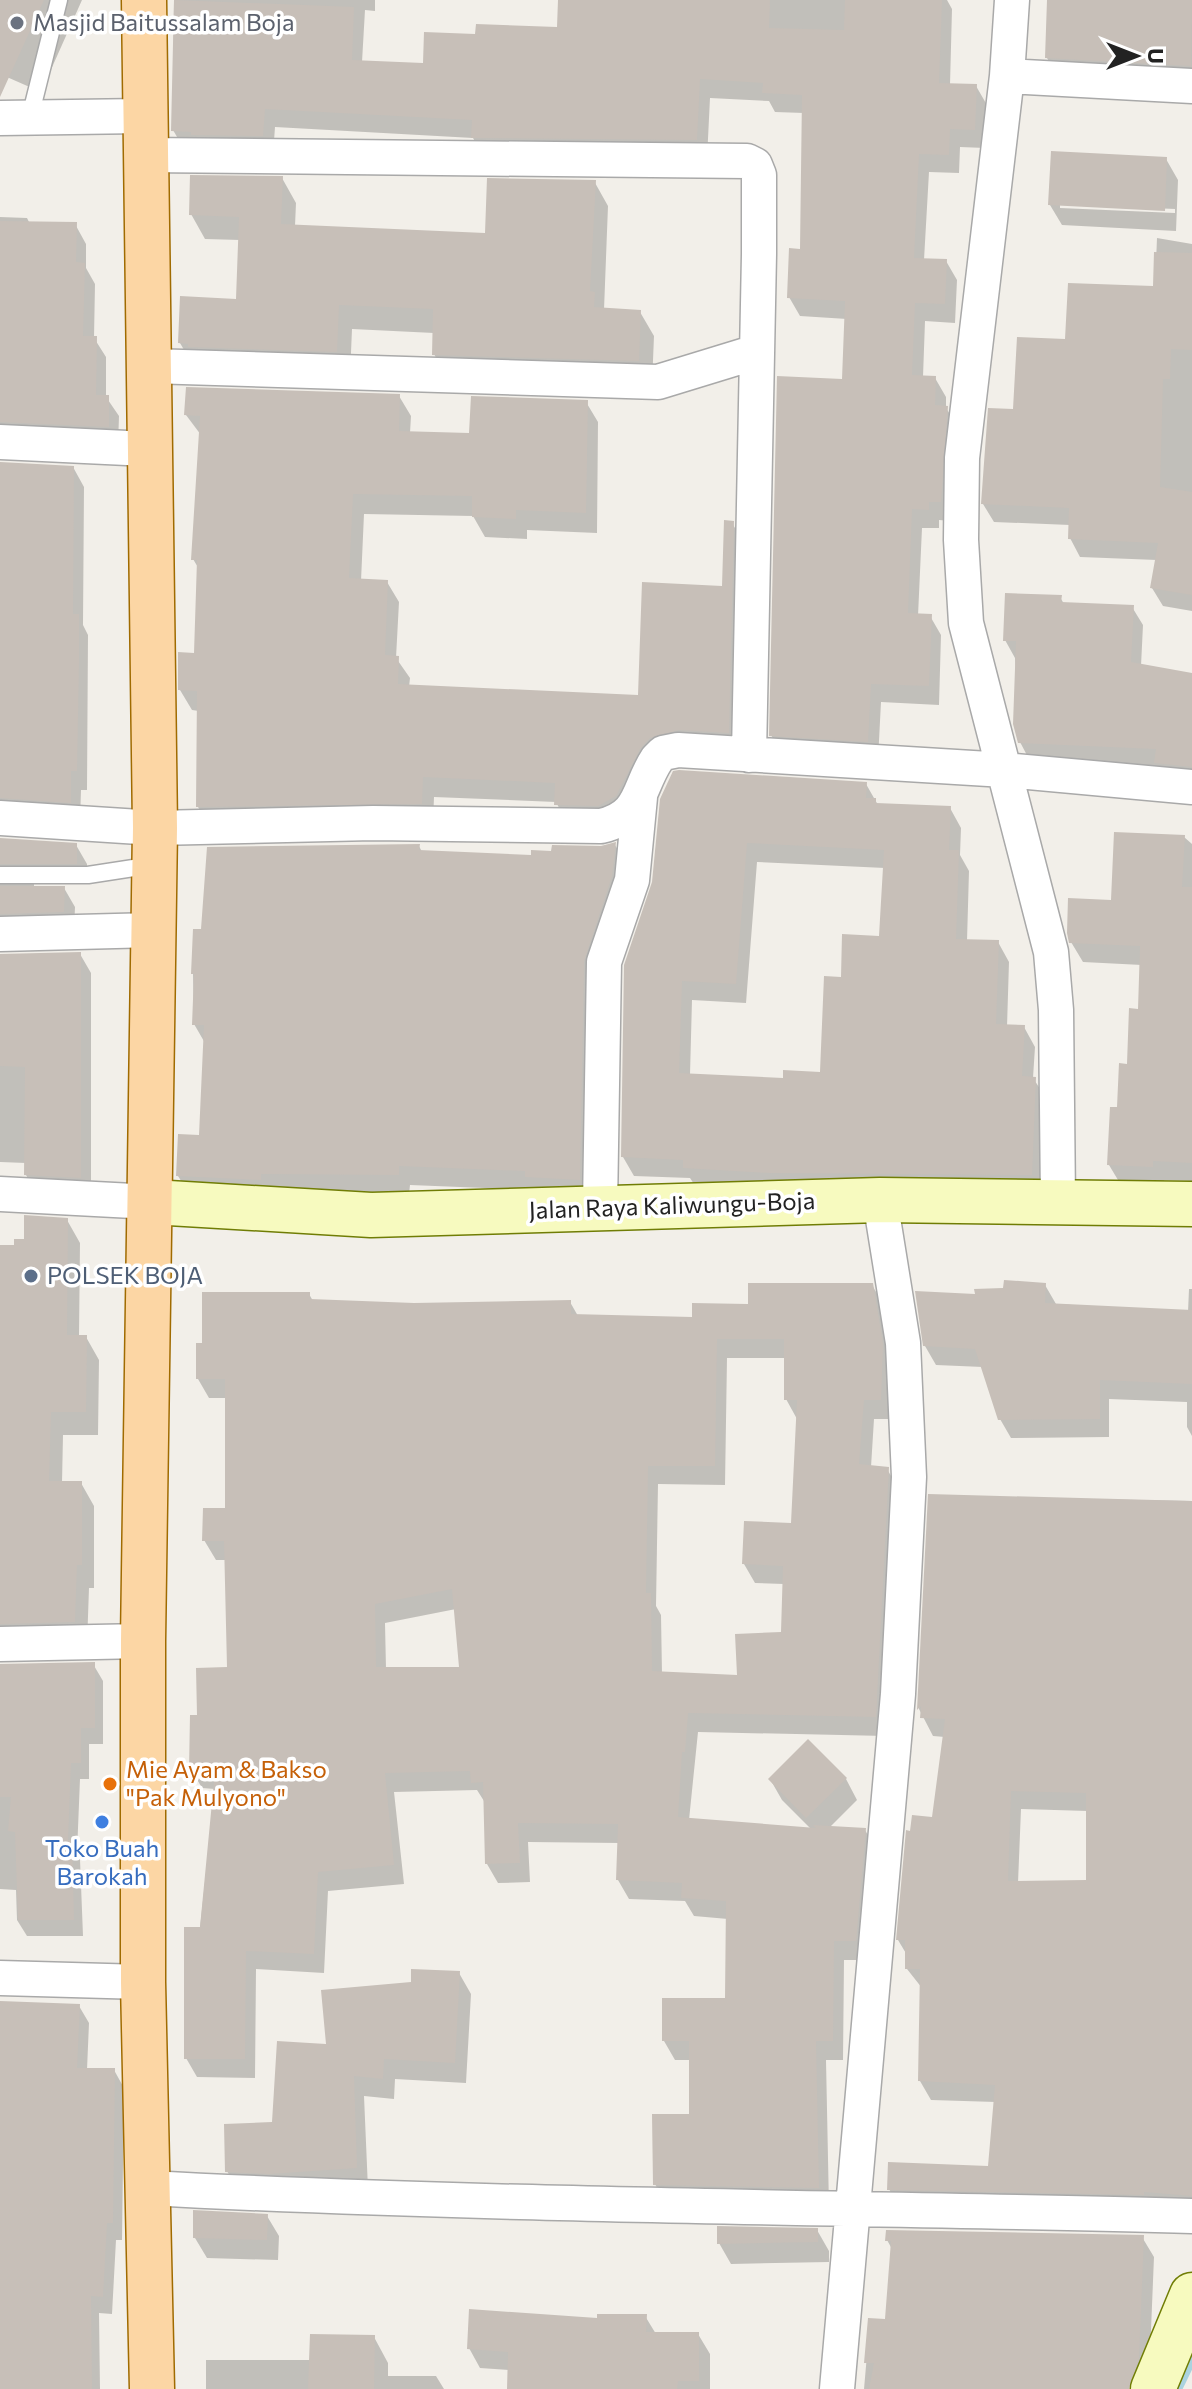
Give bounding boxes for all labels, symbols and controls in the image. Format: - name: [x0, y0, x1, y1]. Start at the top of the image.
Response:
- place label: Masjid Baitussalam Boja: [33, 7, 294, 36]
- marker: Masjid Baitussalam Boja: [8, 14, 26, 32]
- north arrow: [1096, 16, 1176, 96]
- text: U: [1143, 48, 1170, 64]
- street label: Jalan Raya Kaliwungu-Boja: [528, 1185, 816, 1224]
- place label: POLSEK BOJA: [47, 1260, 203, 1289]
- marker: POLSEK BOJA: [22, 1267, 40, 1285]
- place label: Mie Ayam & Bakso "Pak Mulyono": [126, 1754, 327, 1811]
- marker: Mie Ayam & Bakso "Pak Mulyono": [101, 1775, 119, 1793]
- marker: Toko Buah Barokah: [93, 1813, 111, 1831]
- place label: Toko Buah Barokah: [45, 1833, 159, 1890]

